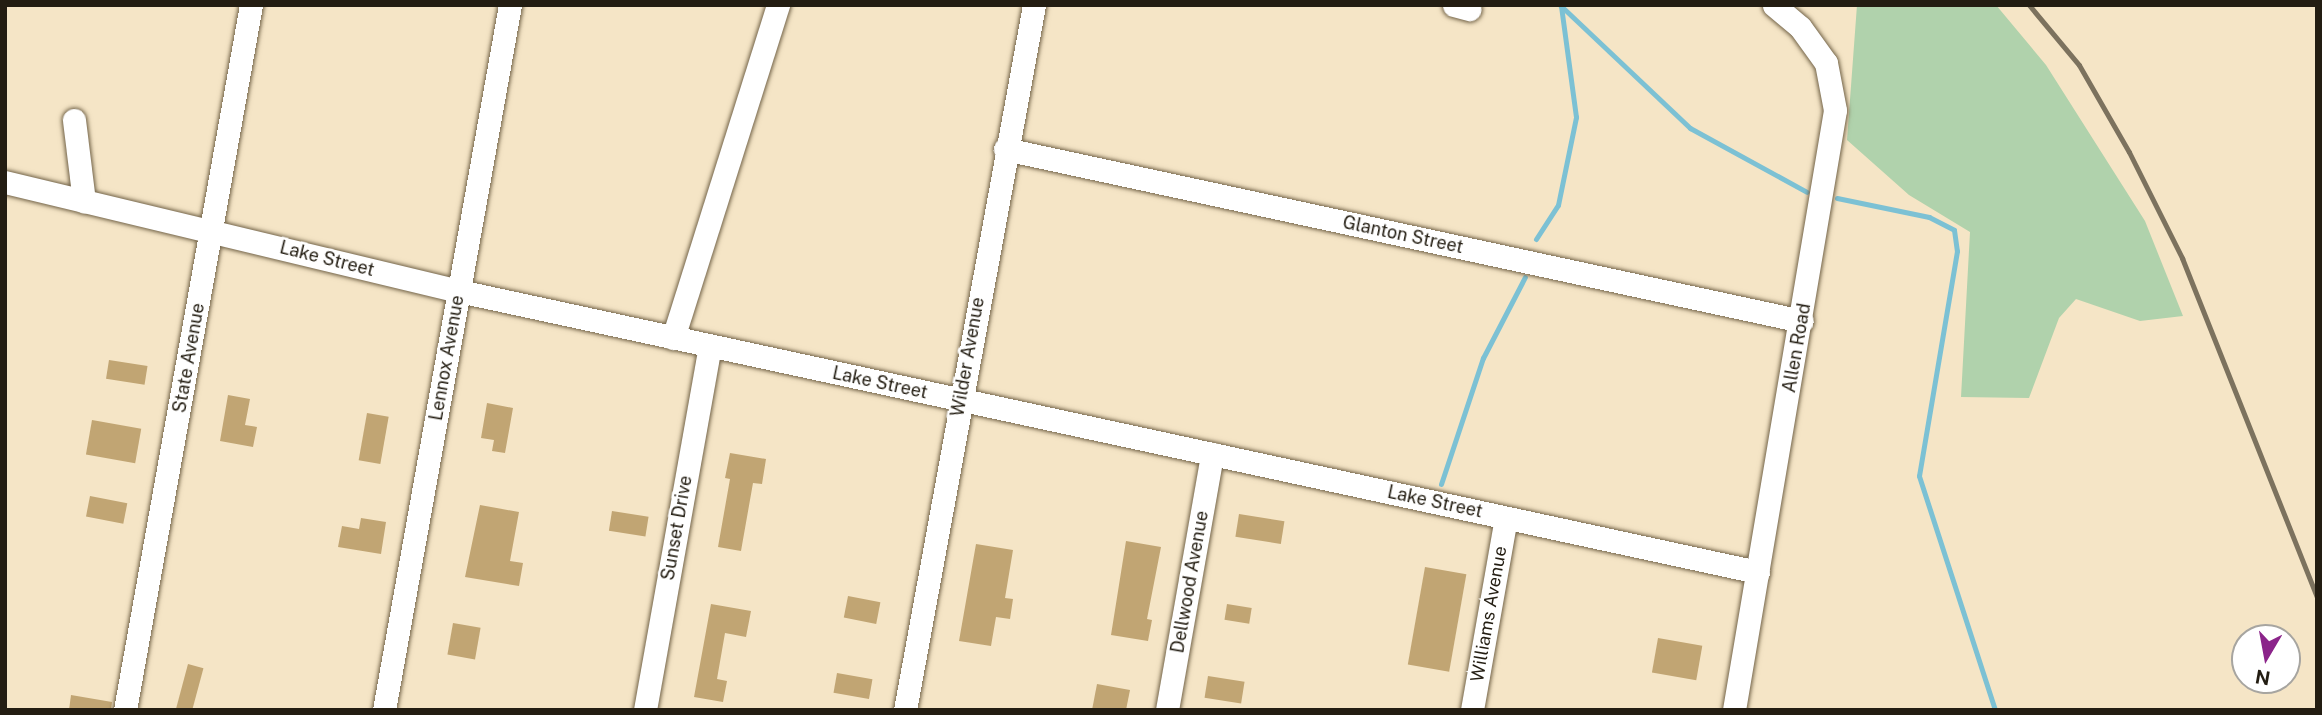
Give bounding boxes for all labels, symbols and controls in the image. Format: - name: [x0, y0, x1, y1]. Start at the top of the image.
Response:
- street label: Glanton Street: [1341, 212, 1465, 258]
- street label: Lake Street: [277, 237, 377, 281]
- street label: Lennox Avenue: [425, 294, 469, 422]
- street label: Wilder Avenue: [947, 296, 989, 418]
- street label: State Avenue: [169, 301, 209, 415]
- street label: Allen Road: [1779, 302, 1815, 394]
- street label: Lake Street: [830, 362, 930, 404]
- street label: Sunset Drive: [657, 474, 697, 582]
- street label: Lake Street: [1385, 481, 1485, 523]
- street label: Dellwood Avenue: [1167, 509, 1213, 655]
- street label: Williams Avenue: [1466, 544, 1512, 684]
- north arrow: [2231, 624, 2301, 694]
- text: N: [2253, 666, 2272, 690]

